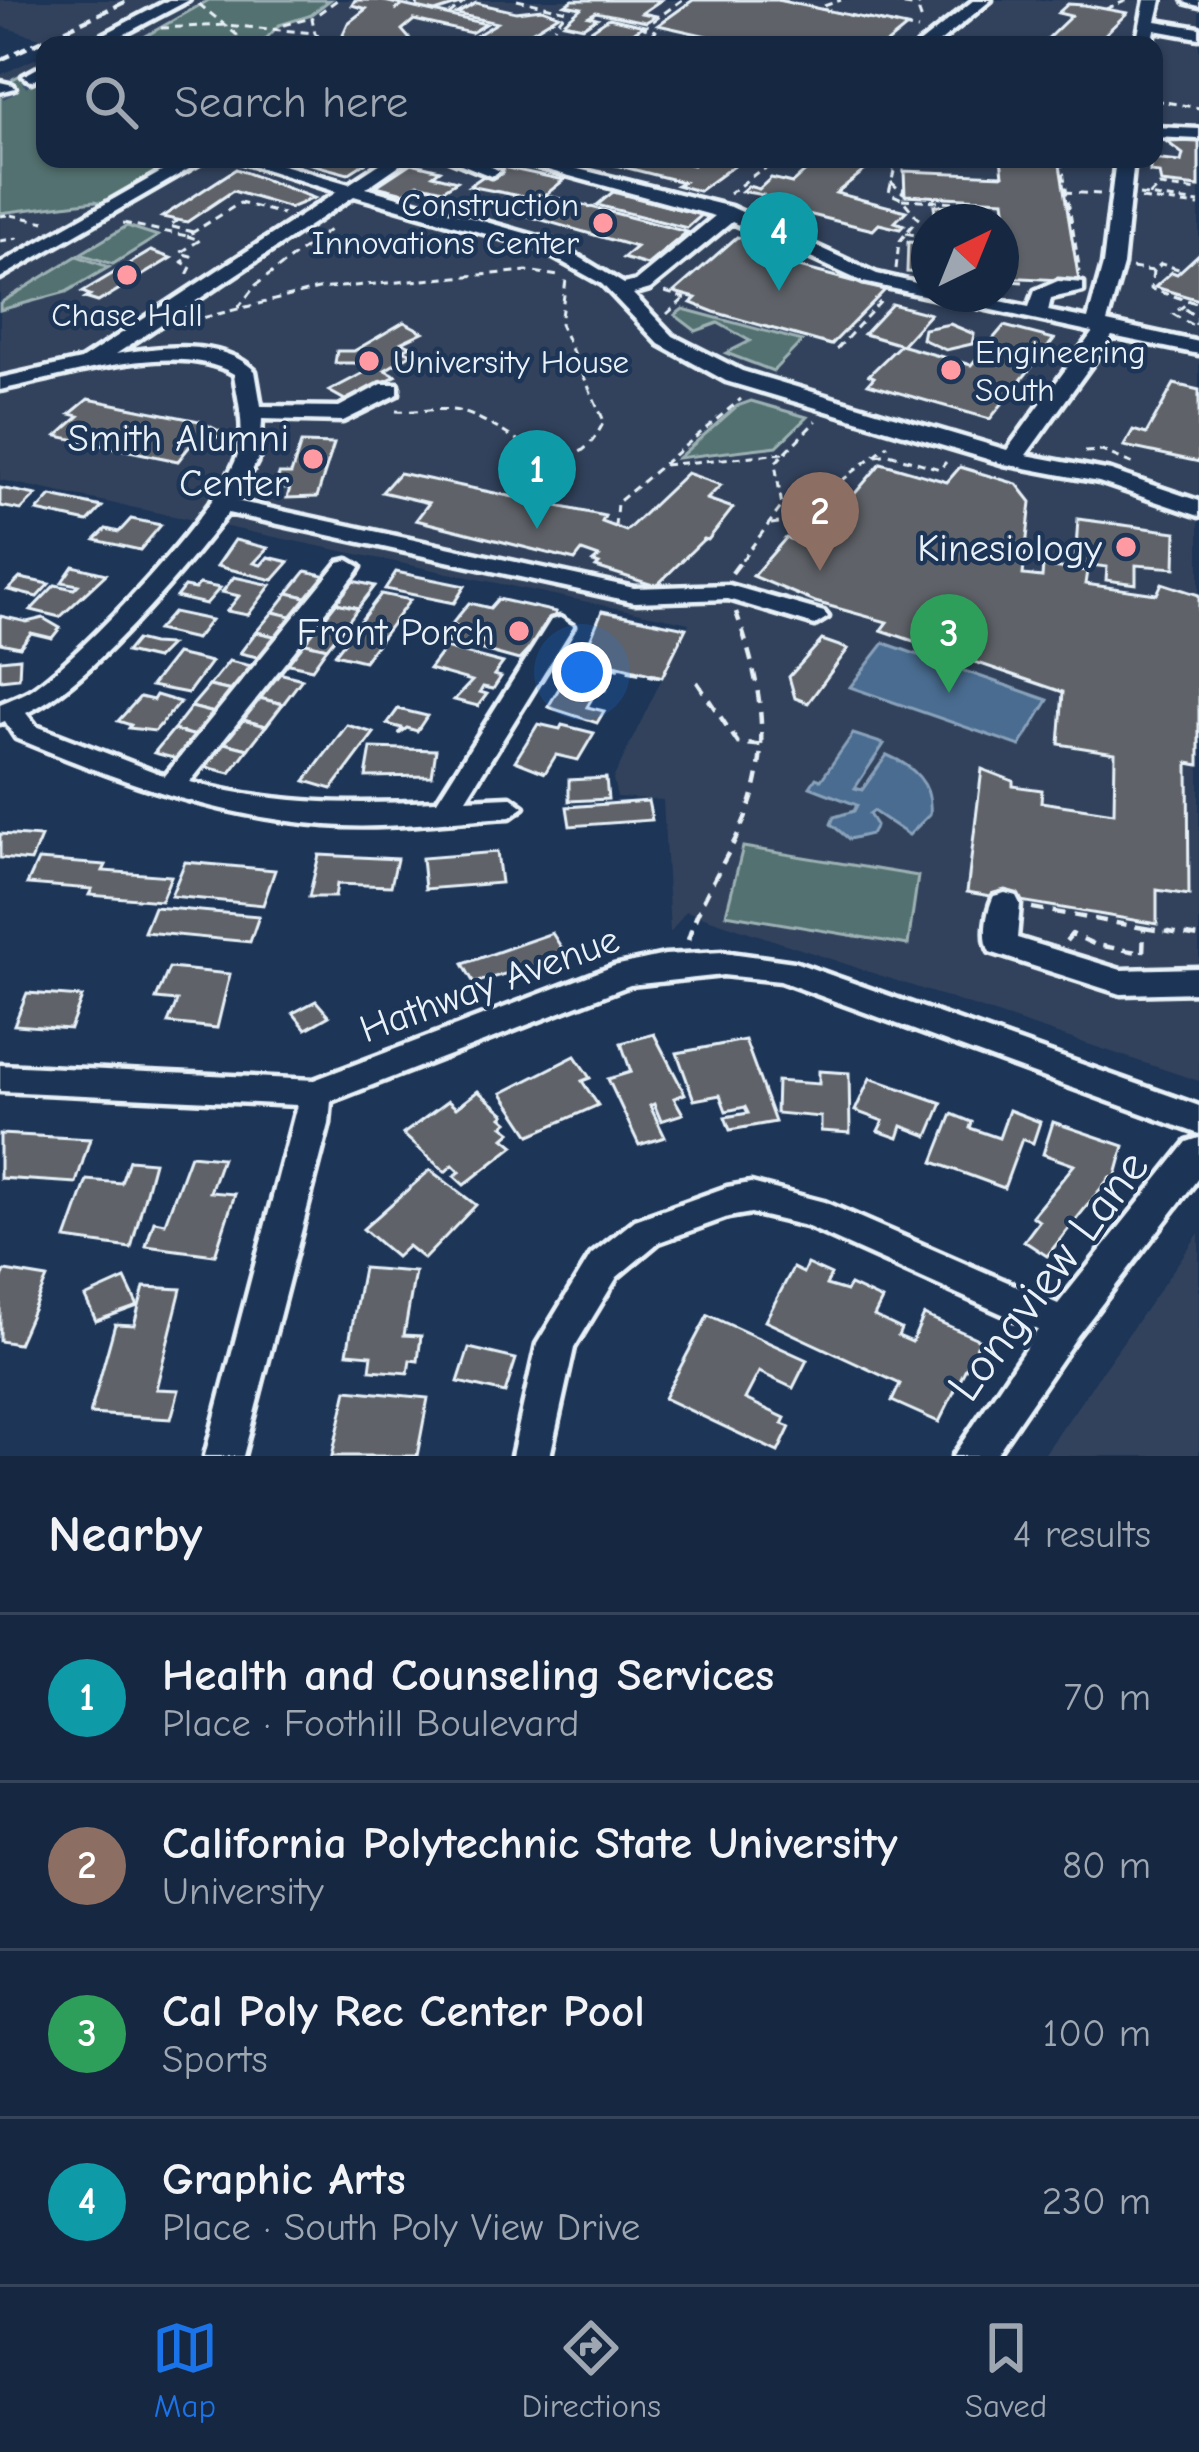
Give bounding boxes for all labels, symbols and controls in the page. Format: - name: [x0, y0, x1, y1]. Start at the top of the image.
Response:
- search box: [36, 36, 1163, 168]
- icon: search: [78, 69, 144, 135]
- text: Search here: [174, 76, 408, 128]
- place label: Construction Innovations Center: [312, 186, 579, 262]
- pin: 4: [740, 192, 818, 291]
- north arrow: [911, 204, 1019, 312]
- marker: Construction Innovations Center: [590, 210, 616, 236]
- marker: Chase Hall: [114, 262, 140, 288]
- place label: Chase Hall: [51, 296, 203, 334]
- place label: Engineering South: [975, 333, 1146, 409]
- place label: University House: [393, 343, 629, 381]
- marker: University House: [356, 348, 382, 374]
- marker: Engineering South: [938, 357, 964, 383]
- place label: Smith Alumni Center: [67, 416, 290, 506]
- pin: 1: [498, 430, 576, 529]
- marker: Smith Alumni Center: [300, 446, 326, 472]
- pin: 2: [781, 472, 859, 571]
- place label: Kinesiology: [917, 526, 1103, 571]
- marker: Kinesiology: [1113, 534, 1139, 560]
- pin: 3: [910, 594, 988, 693]
- place label: Front Porch: [296, 610, 495, 655]
- marker: Front Porch: [506, 618, 532, 644]
- your location: [552, 642, 612, 702]
- street label: Hathway Avenue: [354, 917, 625, 1052]
- street label: Longview Lane: [936, 1140, 1160, 1412]
- text: Nearby: [48, 1505, 202, 1564]
- text: 4 results: [1013, 1512, 1151, 1557]
- text: Health and Counseling Services: [162, 1649, 774, 1701]
- text: 1: [79, 1675, 95, 1720]
- text: 70 m: [1064, 1675, 1151, 1720]
- text: Place · Foothill Boulevard: [162, 1701, 579, 1746]
- text: California Polytechnic State University: [162, 1817, 898, 1869]
- text: 2: [77, 1843, 97, 1888]
- text: 80 m: [1062, 1843, 1151, 1888]
- text: University: [162, 1869, 324, 1914]
- text: Cal Poly Rec Center Pool: [162, 1985, 645, 2037]
- text: 3: [77, 2011, 97, 2056]
- text: 100 m: [1043, 2011, 1151, 2056]
- text: Sports: [162, 2037, 268, 2082]
- text: Graphic Arts: [162, 2153, 406, 2205]
- text: 4: [78, 2179, 96, 2224]
- text: 230 m: [1042, 2179, 1151, 2224]
- text: Place · South Poly View Drive: [162, 2205, 640, 2250]
- tab: Map: [152, 2315, 218, 2425]
- tab: Directions: [522, 2315, 661, 2425]
- tab: Saved: [965, 2315, 1047, 2425]

